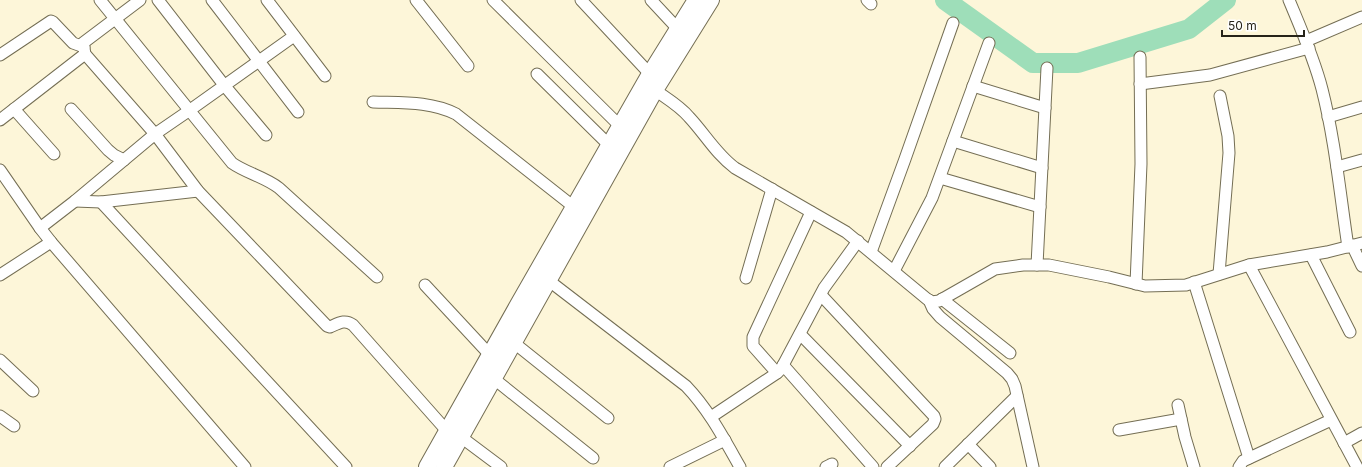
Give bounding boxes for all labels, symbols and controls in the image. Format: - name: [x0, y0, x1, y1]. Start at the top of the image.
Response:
- scale bar: [1222, 12, 1304, 38]
- text: 50 m: [1228, 18, 1257, 33]

